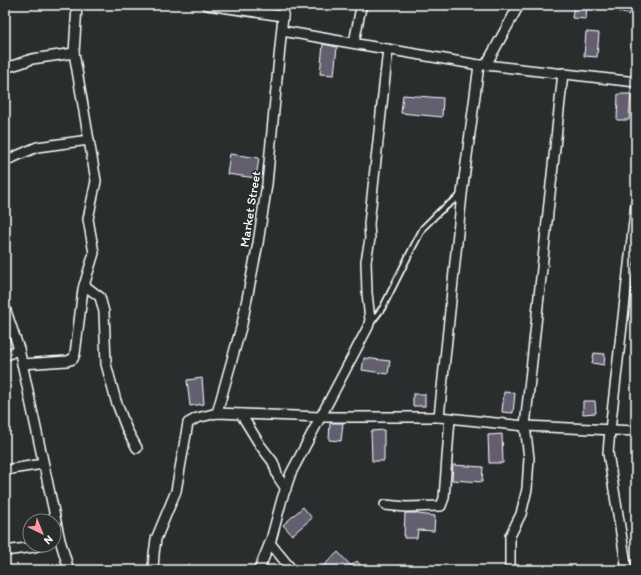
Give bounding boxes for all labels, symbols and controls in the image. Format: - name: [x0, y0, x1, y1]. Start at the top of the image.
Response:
- street label: Market Street: [237, 170, 263, 248]
- north arrow: [22, 513, 62, 553]
- text: N: [41, 533, 56, 547]

